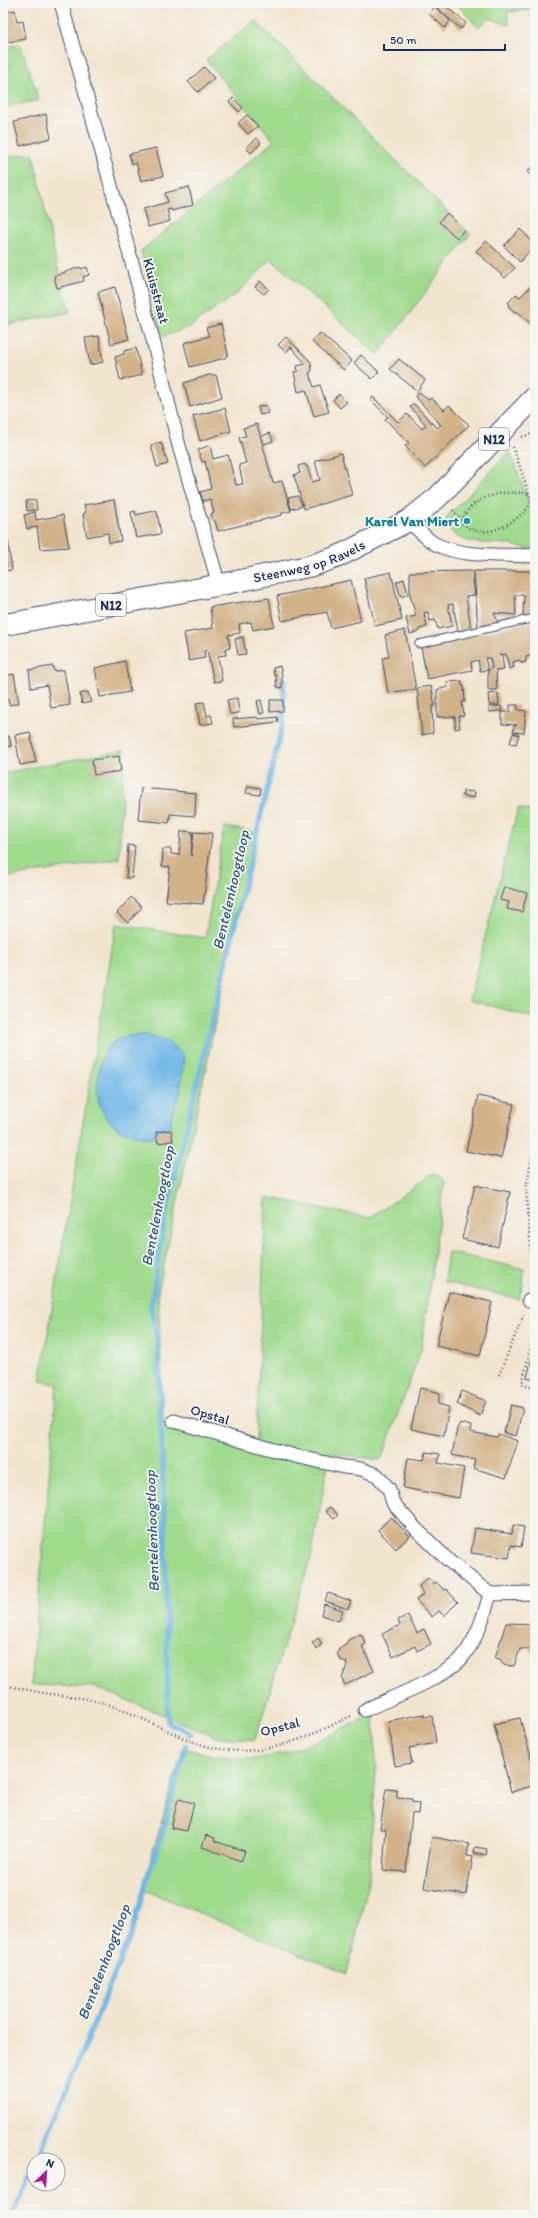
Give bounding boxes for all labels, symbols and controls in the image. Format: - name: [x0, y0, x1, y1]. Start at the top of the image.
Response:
- scale bar: [384, 26, 505, 52]
- text: 50 m: [390, 33, 416, 47]
- street label: Kluisstraat: [139, 256, 173, 326]
- road number: N12: [479, 428, 509, 450]
- place label: Karel Van Miert: [365, 513, 460, 530]
- marker: Karel Van Miert: [462, 516, 472, 526]
- street label: Steenweg op Ravels: [252, 536, 368, 586]
- road number: N12: [96, 594, 126, 616]
- water label: Bentelenhoogtloop: [209, 828, 254, 951]
- water label: Bentelenhoogtloop: [138, 1143, 179, 1267]
- street label: Opstal: [188, 1401, 232, 1429]
- water label: Bentelenhoogtloop: [141, 1469, 163, 1592]
- street label: Opstal: [258, 1714, 302, 1740]
- water label: Bentelenhoogtloop: [74, 1901, 135, 2022]
- north arrow: [26, 2152, 66, 2192]
- text: N: [44, 2156, 56, 2171]

